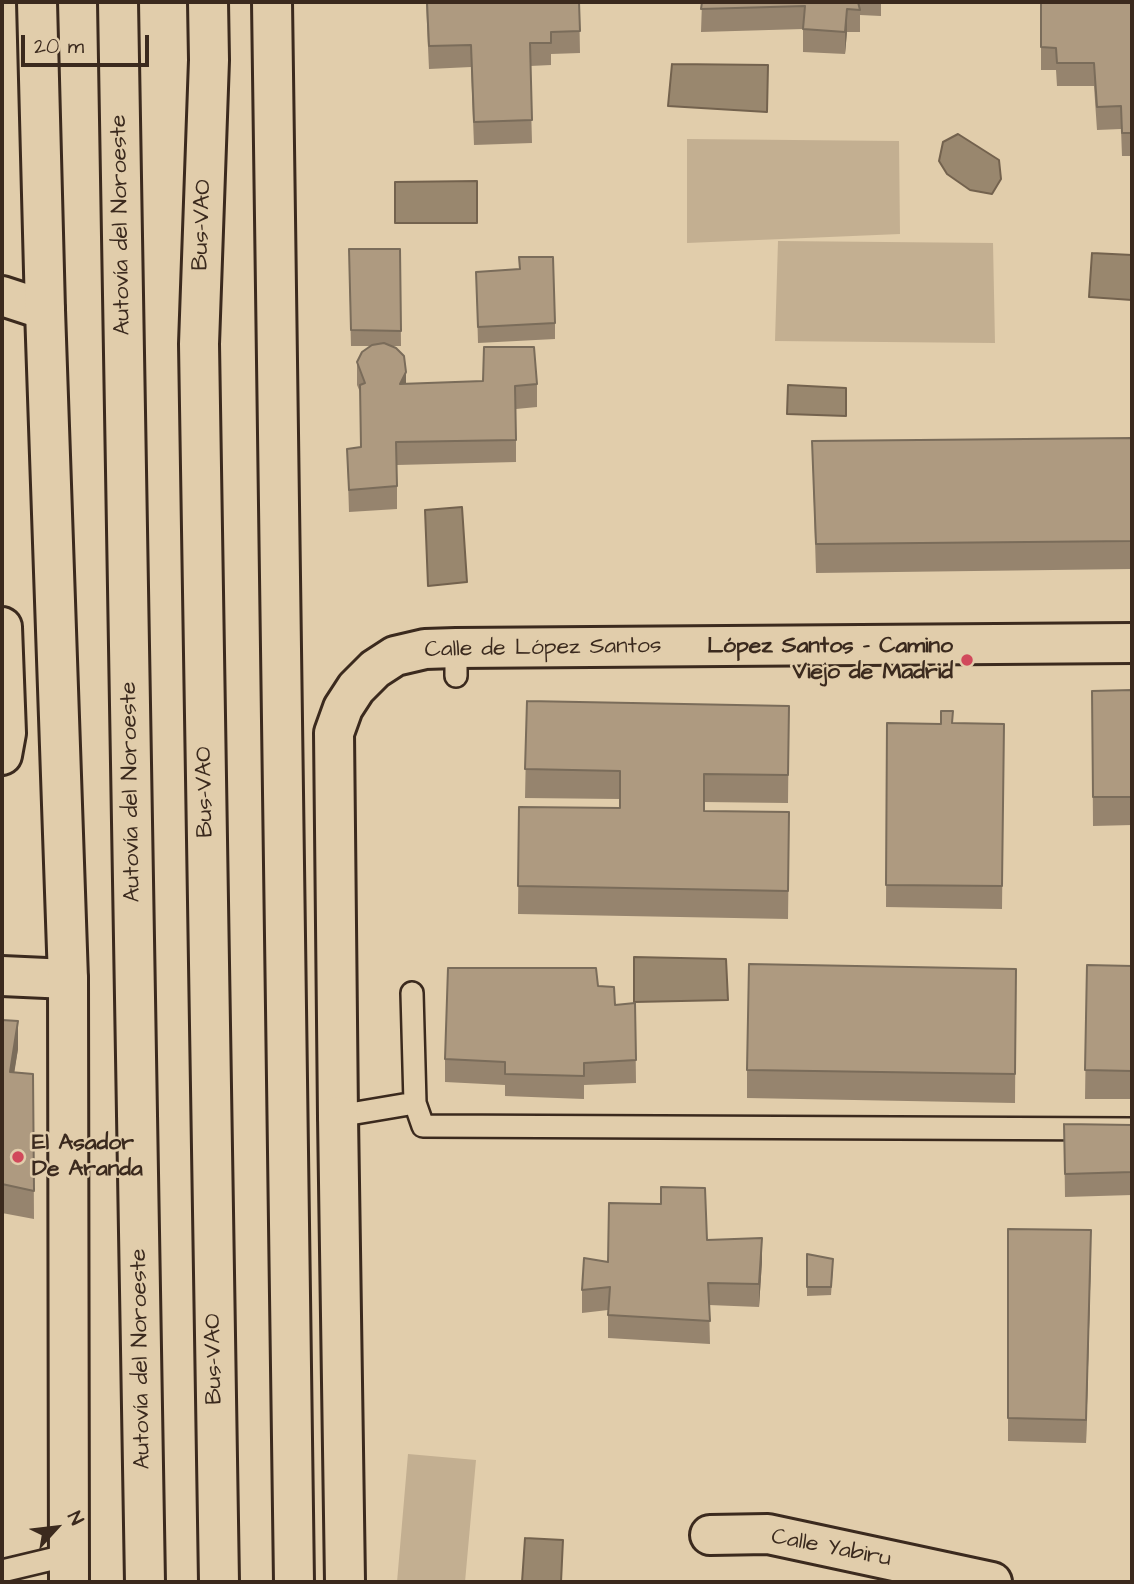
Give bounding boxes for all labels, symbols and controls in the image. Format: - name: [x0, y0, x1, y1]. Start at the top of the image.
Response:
- scale bar: [24, 21, 152, 65]
- text: 20 m: [34, 32, 84, 61]
- street label: Autovía del Noroeste: [106, 114, 138, 336]
- street label: Bus-VAO: [188, 179, 218, 271]
- street label: Calle de López Santos: [424, 633, 662, 665]
- place label: López Santos - Camino Viejo de Madrid: [707, 633, 953, 687]
- marker: López Santos - Camino Viejo de Madrid: [959, 652, 975, 668]
- street label: Autovía del Noroeste: [116, 681, 148, 903]
- street label: Bus-VAO: [191, 746, 221, 838]
- place label: El Asador De Aranda: [32, 1130, 143, 1184]
- marker: El Asador De Aranda: [10, 1149, 26, 1165]
- street label: Autovía del Noroeste: [126, 1248, 158, 1470]
- street label: Bus-VAO: [200, 1313, 230, 1405]
- north arrow: [21, 1493, 91, 1563]
- text: N: [60, 1507, 90, 1530]
- street label: Calle Yabiru: [769, 1524, 893, 1574]

